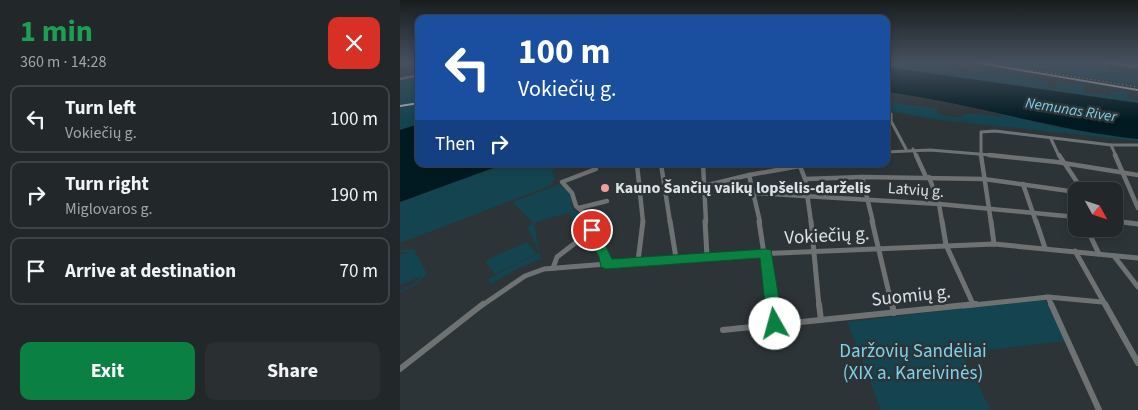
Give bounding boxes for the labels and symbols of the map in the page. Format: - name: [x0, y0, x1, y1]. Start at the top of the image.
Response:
- water label: Nemunas River: [1024, 92, 1119, 128]
- place label: Kauno Šančių vaikų lopšelis-darželis: [615, 177, 871, 199]
- street label: Latvių g.: [887, 177, 945, 203]
- marker: Kauno Šančių vaikų lopšelis-darželis: [599, 182, 611, 194]
- north arrow: [1068, 182, 1122, 238]
- pin: [571, 209, 613, 251]
- street label: Vokiečių g.: [784, 220, 870, 252]
- street label: Suomių g.: [870, 278, 952, 314]
- position arrow: [748, 297, 800, 349]
- park label: Daržovių Sandėliai (XIX a. Kareivinės): [839, 338, 987, 387]

